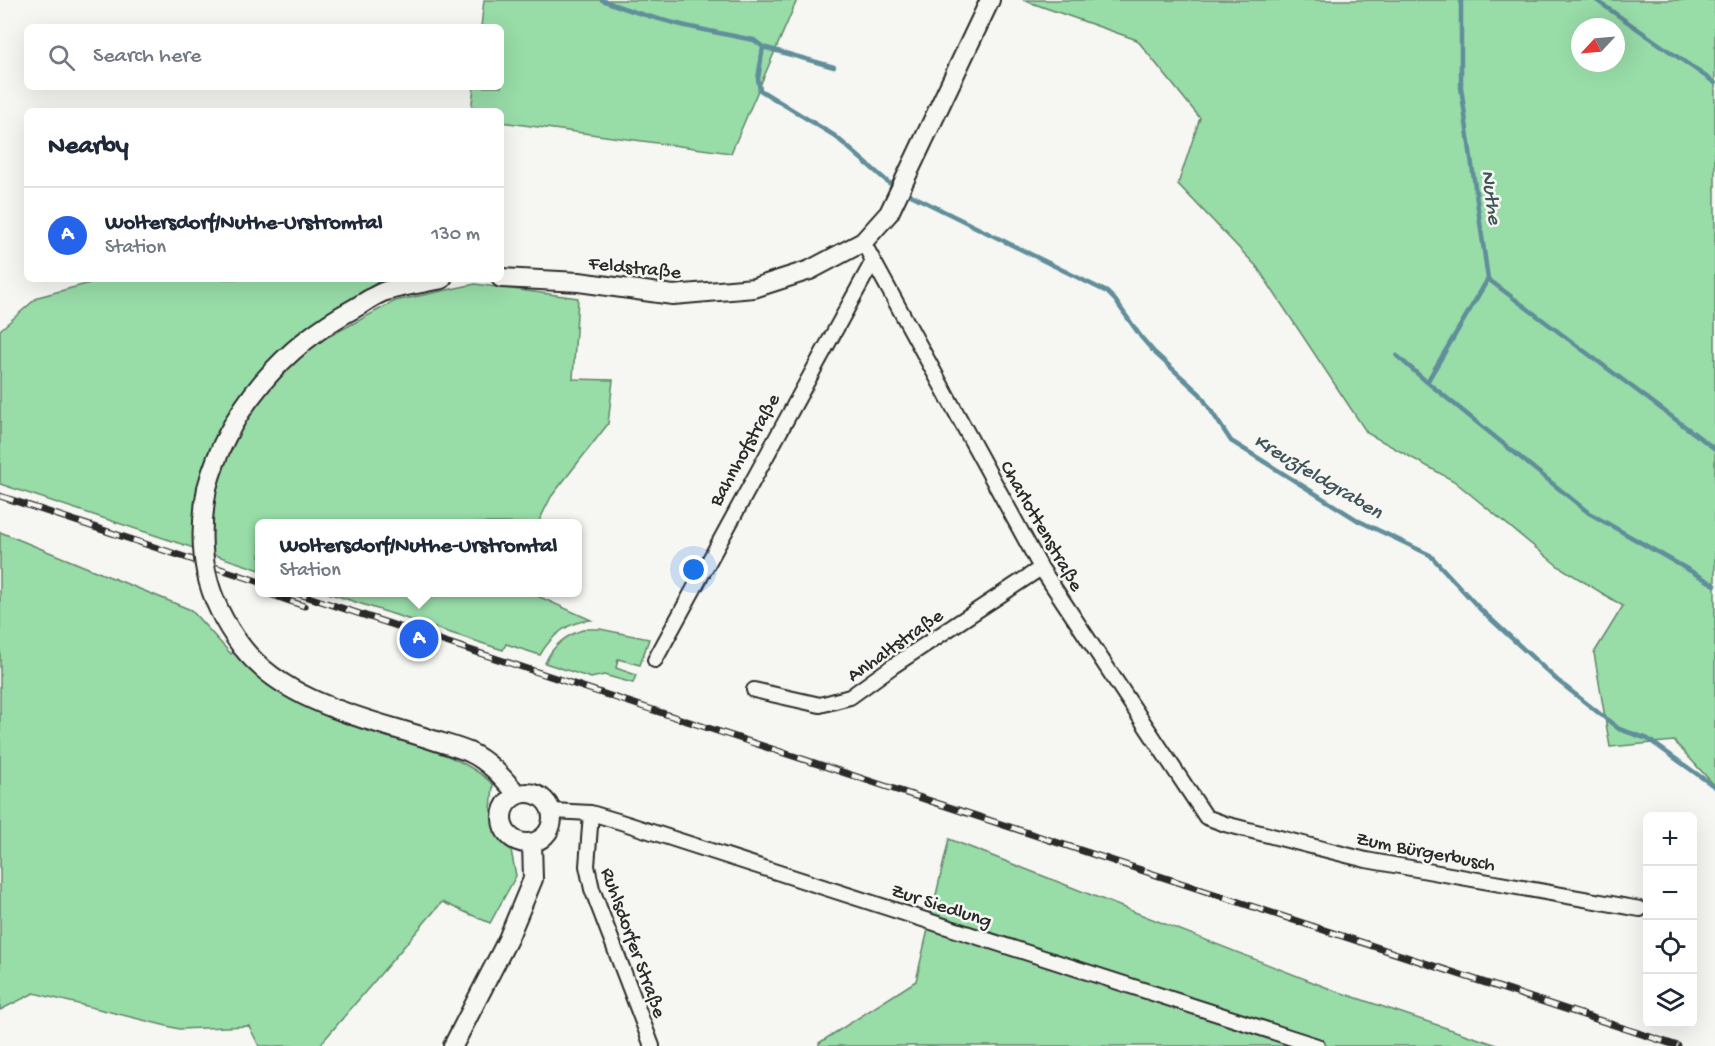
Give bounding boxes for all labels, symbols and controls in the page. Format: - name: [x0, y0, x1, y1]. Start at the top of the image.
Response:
- north arrow: [1571, 18, 1625, 72]
- search box: [24, 24, 504, 90]
- icon: search: [45, 41, 78, 74]
- text: Search here: [93, 44, 201, 70]
- text: Nearby: [48, 132, 129, 163]
- water label: Nuthe: [1473, 169, 1506, 227]
- text: Woltersdorf/Nuthe-Urstromtal: [105, 211, 382, 237]
- text: A: [62, 224, 73, 247]
- text: 130 m: [431, 224, 480, 247]
- text: Station: [105, 237, 166, 260]
- street label: Feldstraße: [586, 253, 683, 286]
- street label: Bahnhofstraße: [705, 390, 787, 512]
- water label: Kreuzfeldgraben: [1248, 430, 1387, 527]
- street label: Charlottenstraße: [993, 457, 1087, 597]
- popup: [255, 519, 582, 597]
- text: Woltersdorf/Nuthe-Urstromtal: [280, 534, 557, 560]
- your location: [679, 555, 708, 584]
- text: Station: [280, 560, 341, 583]
- street label: Anhaltstraße: [844, 605, 949, 688]
- pin: A: [400, 616, 438, 662]
- map controls: [1643, 812, 1697, 1028]
- button: +: [1643, 812, 1697, 866]
- street label: Zum Bürgerbusch: [1354, 829, 1497, 878]
- street label: Ruhlsdorfer Straße: [594, 865, 670, 1022]
- button: −: [1643, 866, 1697, 920]
- street label: Zur Siedlung: [888, 880, 994, 934]
- button: locate: [1643, 920, 1697, 974]
- button: layers: [1643, 974, 1697, 1028]

